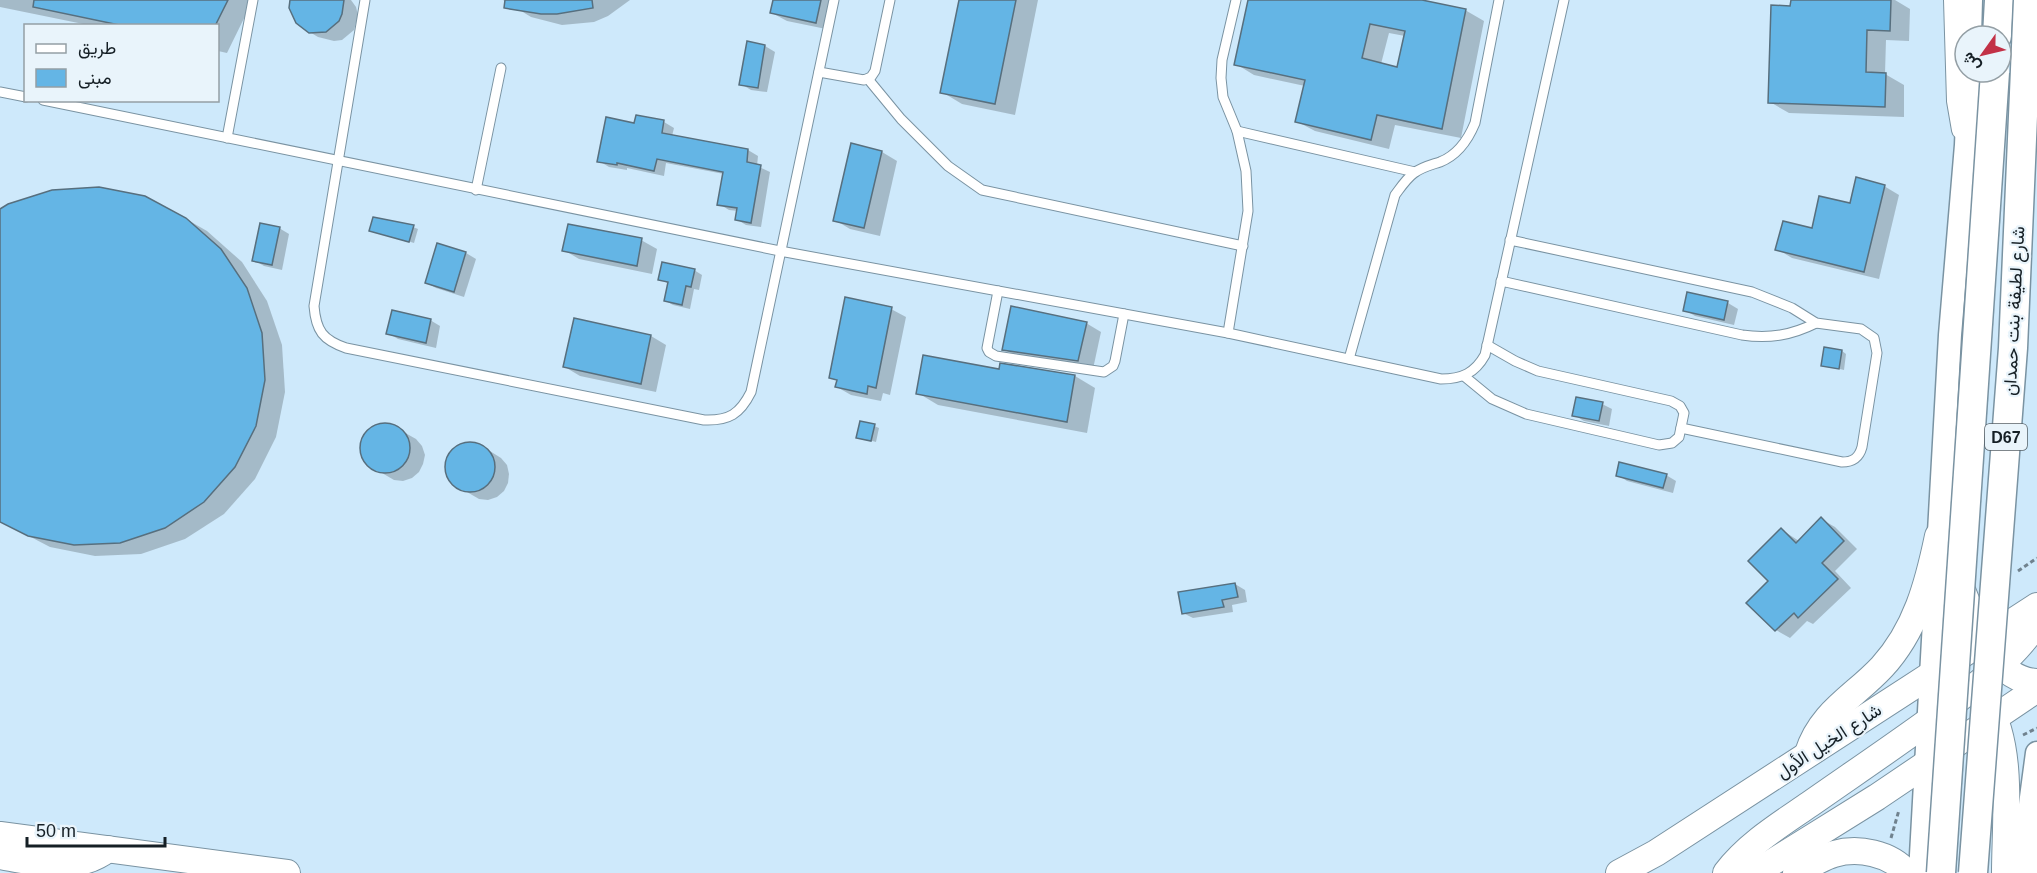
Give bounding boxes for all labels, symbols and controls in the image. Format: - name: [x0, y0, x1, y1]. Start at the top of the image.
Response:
- legend: [24, 24, 219, 102]
- north arrow: [1953, 24, 2013, 84]
- text: طريق: [78, 38, 116, 59]
- text: ش: [1959, 49, 1984, 75]
- text: مبنى: [78, 68, 112, 89]
- street label: شارع لطيفة بنت حمدان: [2000, 226, 2030, 396]
- road number: D67: [1985, 424, 2027, 450]
- street label: شارع الخيل الأول: [1773, 700, 1886, 784]
- scale bar: [27, 810, 165, 848]
- text: 50 m: [36, 821, 76, 841]

